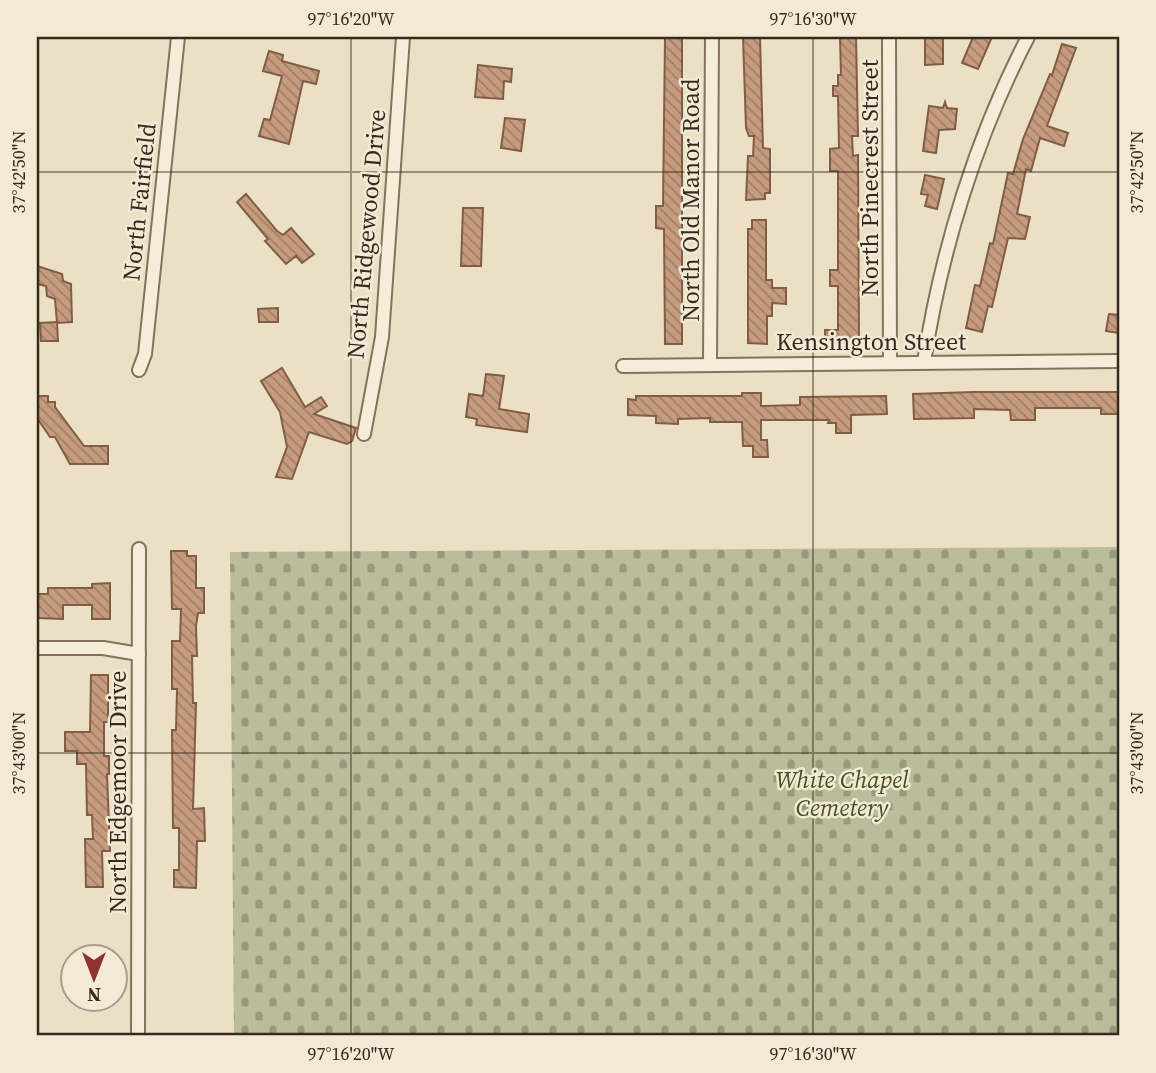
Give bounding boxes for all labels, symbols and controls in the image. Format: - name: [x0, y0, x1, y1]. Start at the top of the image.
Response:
- text: 97°16'20"W: [308, 6, 395, 31]
- text: 97°16'30"W: [770, 6, 857, 31]
- street label: North Pinecrest Street: [853, 59, 886, 296]
- street label: North Old Manor Road: [674, 78, 707, 322]
- street label: North Ridgewood Drive: [339, 108, 393, 360]
- street label: North Fairfield: [114, 121, 164, 283]
- text: 37°42'50"N: [6, 131, 31, 213]
- text: 37°42'50"N: [1124, 131, 1149, 213]
- street label: Kensington Street: [776, 325, 966, 358]
- street label: North Edgemoor Drive: [101, 671, 134, 913]
- text: 37°43'00"N: [6, 712, 31, 794]
- text: 37°43'00"N: [1124, 712, 1149, 794]
- park label: White Chapel Cemetery: [775, 763, 909, 824]
- north arrow: [60, 944, 130, 1014]
- text: N: [87, 982, 101, 1008]
- text: 97°16'20"W: [308, 1041, 395, 1066]
- text: 97°16'30"W: [770, 1041, 857, 1066]

